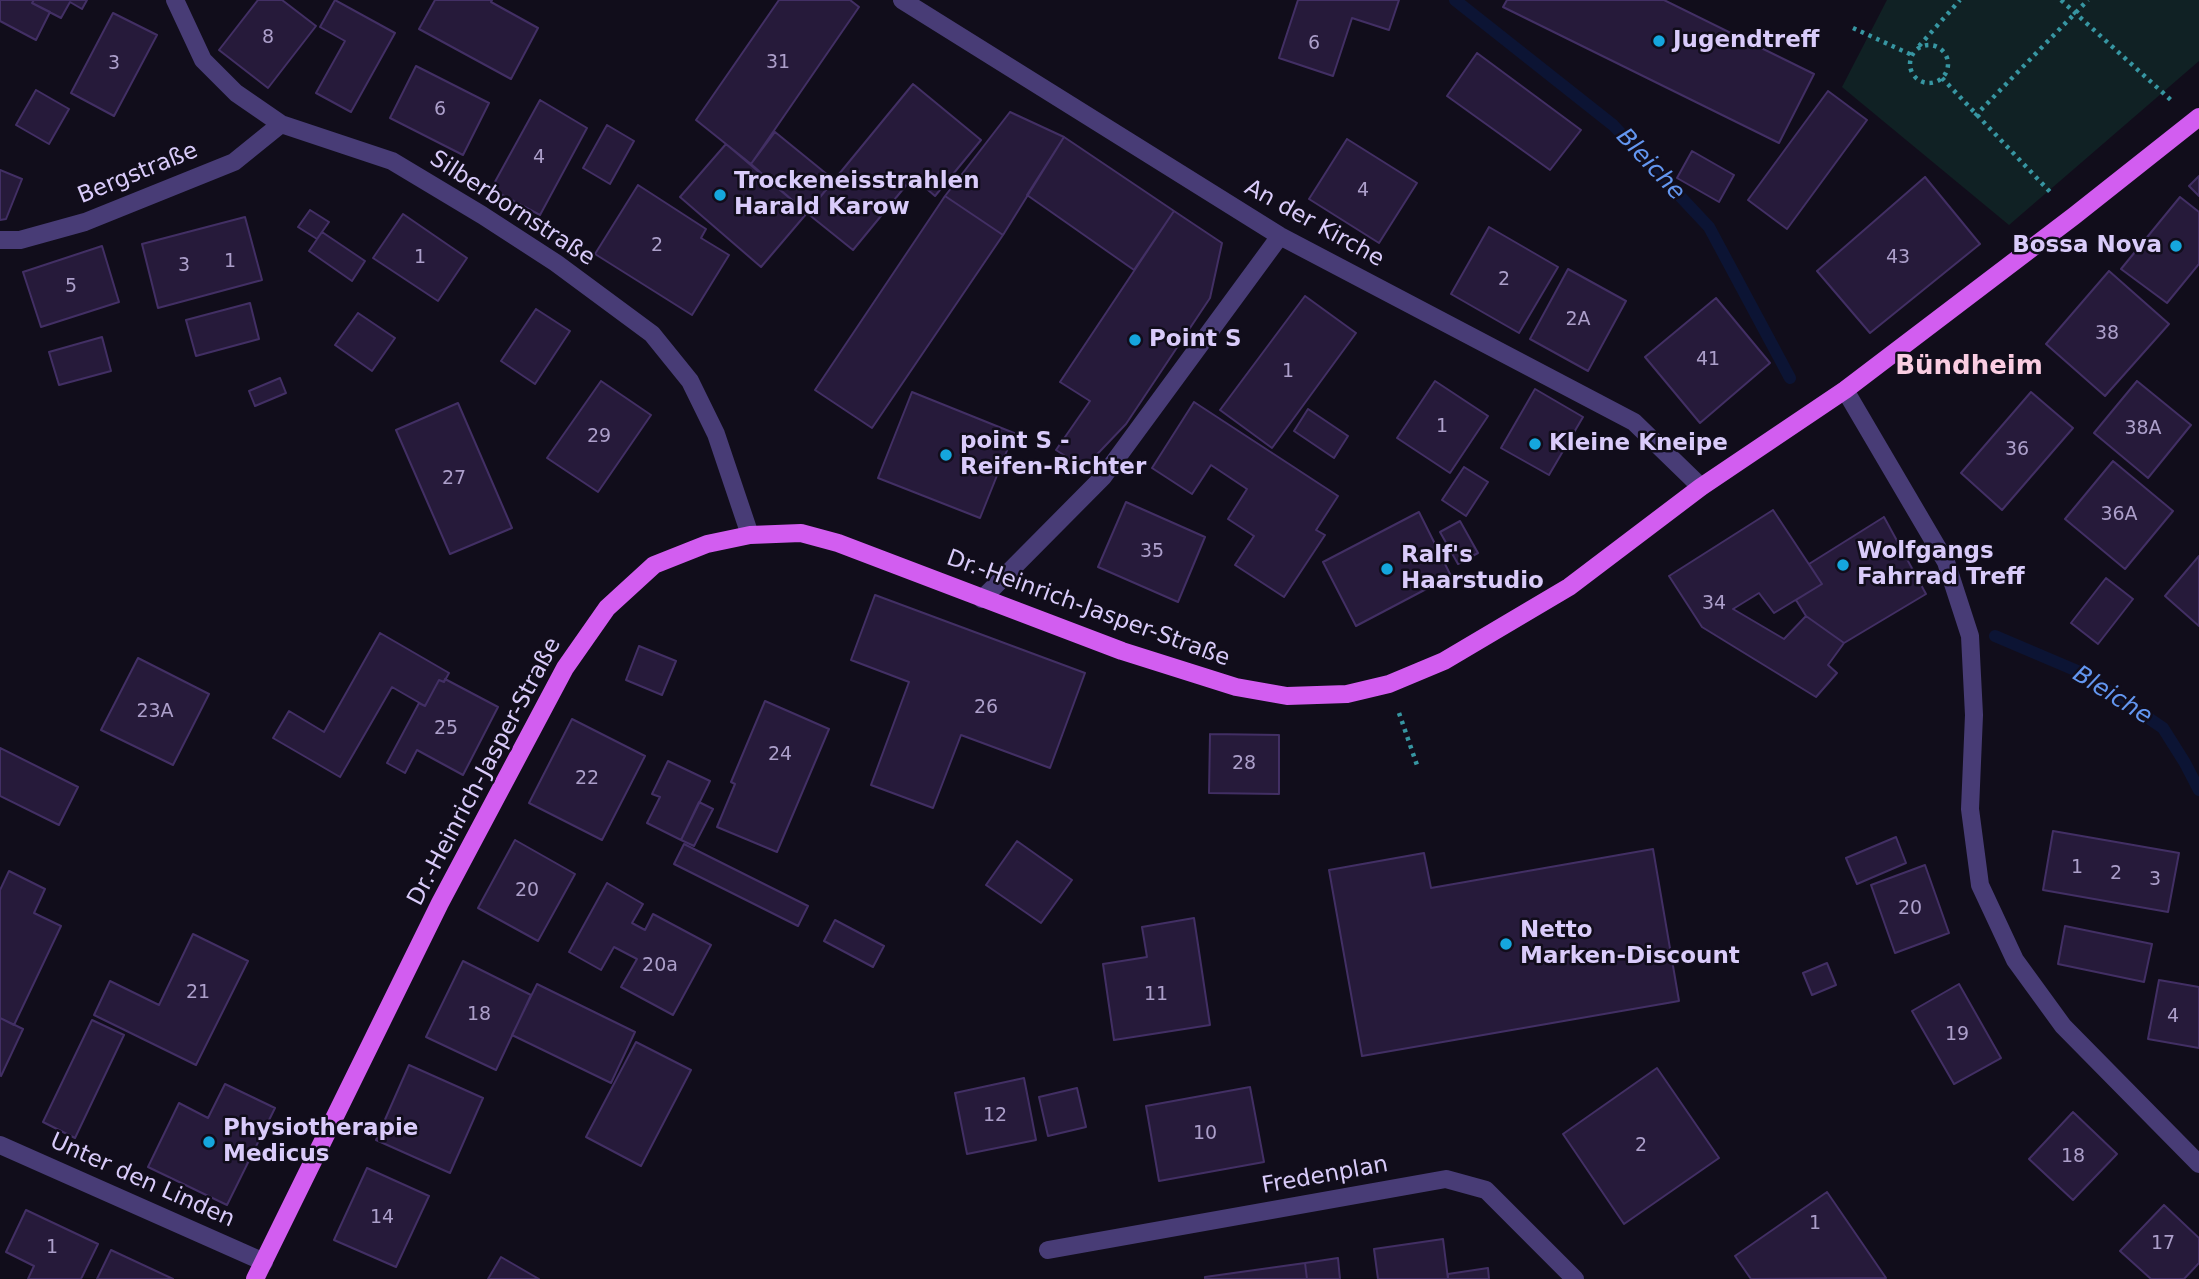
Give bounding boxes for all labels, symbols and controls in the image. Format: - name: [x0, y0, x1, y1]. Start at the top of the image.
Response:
- house number: 8: [262, 27, 274, 49]
- place label: Jugendtreff: [1673, 27, 1819, 55]
- house number: 6: [1308, 33, 1320, 55]
- marker: Jugendtreff: [1651, 33, 1667, 49]
- house number: 31: [766, 52, 790, 74]
- house number: 3: [108, 53, 120, 75]
- house number: 6: [434, 99, 446, 121]
- water label: Bleiche: [1610, 123, 1690, 207]
- street label: Bergstraße: [74, 137, 202, 211]
- street label: Silberbornstraße: [424, 145, 600, 273]
- house number: 4: [533, 147, 545, 169]
- place label: Trockeneisstrahlen Harald Karow: [734, 168, 980, 222]
- street label: An der Kirche: [1240, 174, 1388, 274]
- house number: 4: [1357, 180, 1369, 202]
- marker: Trockeneisstrahlen Harald Karow: [712, 187, 728, 203]
- place label: Bossa Nova: [2012, 232, 2162, 260]
- house number: 2: [651, 235, 663, 257]
- marker: Bossa Nova: [2168, 238, 2184, 254]
- house number: 1: [414, 247, 426, 269]
- house number: 43: [1886, 247, 1910, 269]
- house number: 1: [224, 251, 236, 273]
- house number: 3: [178, 255, 190, 277]
- house number: 2: [1498, 269, 1510, 291]
- house number: 5: [65, 276, 77, 298]
- house number: 2A: [1565, 309, 1591, 331]
- house number: 38: [2095, 323, 2119, 345]
- place label: Point S: [1149, 326, 1241, 354]
- marker: Point S: [1127, 332, 1143, 348]
- house number: 41: [1696, 349, 1720, 371]
- district label: Bündheim: [1895, 351, 2043, 383]
- house number: 1: [1282, 361, 1294, 383]
- house number: 1: [1436, 416, 1448, 438]
- house number: 38A: [2124, 418, 2162, 440]
- house number: 29: [587, 426, 611, 448]
- place label: point S - Reifen-Richter: [960, 428, 1146, 482]
- place label: Kleine Kneipe: [1549, 430, 1728, 458]
- marker: Kleine Kneipe: [1527, 436, 1543, 452]
- house number: 36: [2005, 439, 2029, 461]
- marker: point S - Reifen-Richter: [938, 447, 954, 463]
- house number: 27: [442, 468, 466, 490]
- house number: 36A: [2100, 504, 2138, 526]
- place label: Wolfgangs Fahrrad Treff: [1857, 538, 2025, 592]
- house number: 35: [1140, 541, 1164, 563]
- place label: Ralf's Haarstudio: [1401, 542, 1544, 596]
- street label: Dr.-Heinrich-Jasper-Straße: [943, 545, 1233, 673]
- marker: Wolfgangs Fahrrad Treff: [1835, 557, 1851, 573]
- marker: Ralf's Haarstudio: [1379, 561, 1395, 577]
- house number: 34: [1702, 593, 1726, 615]
- street label: Dr.-Heinrich-Jasper-Straße: [403, 633, 567, 911]
- water label: Bleiche: [2067, 661, 2157, 731]
- house number: 26: [974, 697, 998, 719]
- house number: 23A: [136, 701, 174, 723]
- house number: 25: [434, 718, 458, 740]
- house number: 24: [768, 744, 792, 766]
- house number: 28: [1232, 753, 1256, 775]
- house number: 22: [575, 768, 599, 790]
- house number: 1: [2071, 857, 2083, 879]
- house number: 2: [2110, 863, 2122, 885]
- house number: 3: [2149, 869, 2161, 891]
- house number: 20: [515, 880, 539, 902]
- house number: 20: [1898, 898, 1922, 920]
- place label: Netto Marken-Discount: [1520, 917, 1740, 971]
- marker: Netto Marken-Discount: [1498, 936, 1514, 952]
- house number: 20a: [642, 955, 678, 977]
- house number: 21: [186, 982, 210, 1004]
- house number: 11: [1144, 984, 1168, 1006]
- house number: 18: [467, 1004, 491, 1026]
- house number: 4: [2167, 1006, 2179, 1028]
- house number: 19: [1945, 1024, 1969, 1046]
- house number: 12: [983, 1105, 1007, 1127]
- place label: Physiotherapie Medicus: [223, 1115, 418, 1169]
- house number: 10: [1193, 1123, 1217, 1145]
- street label: Unter den Linden: [45, 1128, 239, 1234]
- marker: Physiotherapie Medicus: [201, 1134, 217, 1150]
- house number: 2: [1635, 1135, 1647, 1157]
- house number: 18: [2061, 1146, 2085, 1168]
- street label: Fredenplan: [1260, 1151, 1390, 1201]
- house number: 14: [370, 1207, 394, 1229]
- house number: 1: [1809, 1213, 1821, 1235]
- house number: 17: [2151, 1233, 2175, 1255]
- house number: 1: [46, 1237, 58, 1259]

